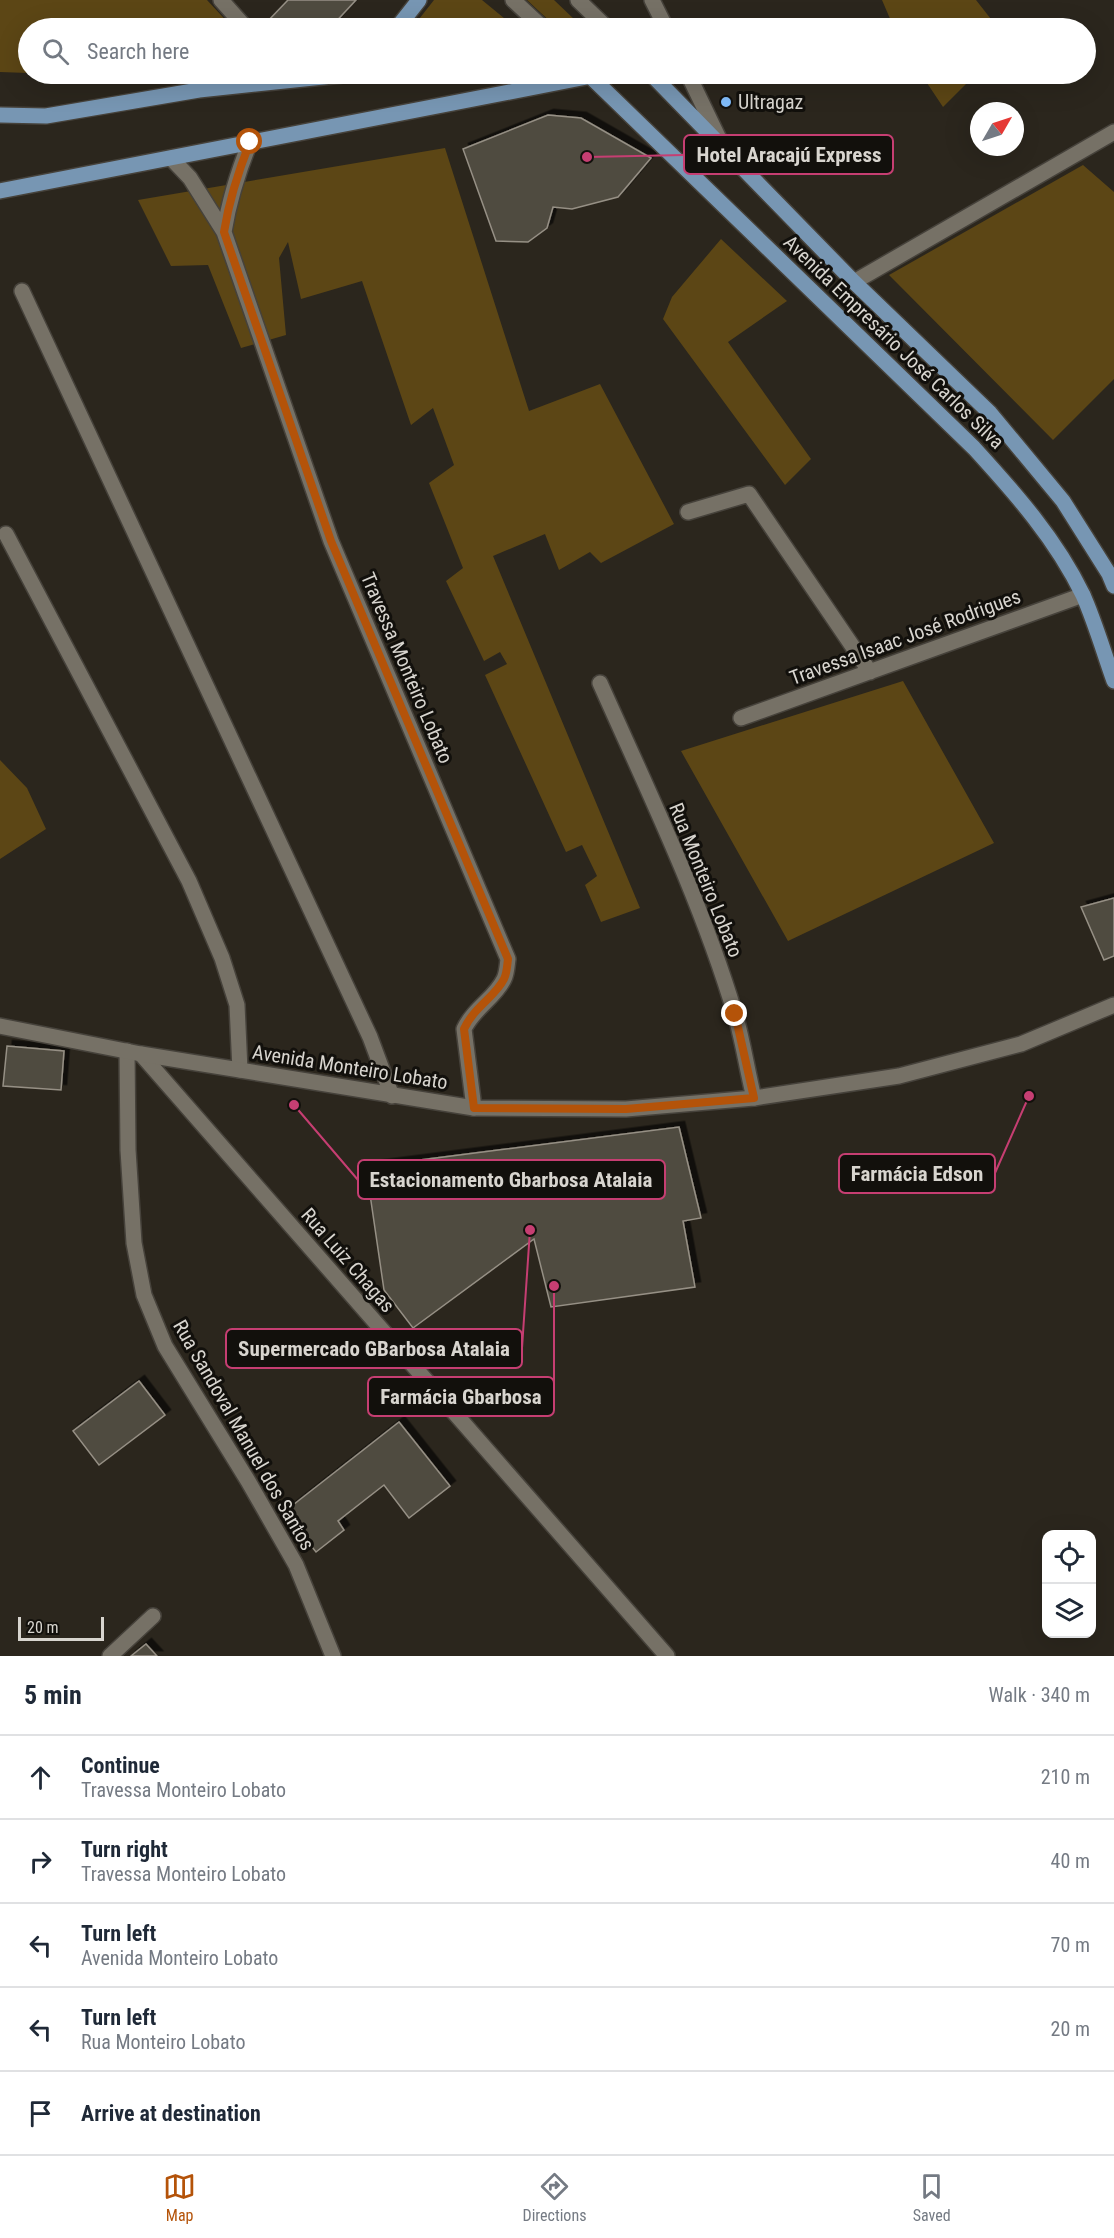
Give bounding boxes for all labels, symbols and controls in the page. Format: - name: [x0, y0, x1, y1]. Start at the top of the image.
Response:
- search box: [18, 18, 1096, 84]
- icon: search: [39, 35, 72, 68]
- text: Search here: [87, 39, 189, 64]
- place label: Ultragaz: [738, 90, 803, 114]
- marker: Ultragaz: [719, 95, 733, 109]
- north arrow: [970, 102, 1024, 156]
- route start: [236, 128, 262, 154]
- callout: Hotel Aracajú Express: [684, 135, 893, 174]
- text: Hotel Aracajú Express: [697, 143, 881, 167]
- street label: Avenida Empresário José Carlos Silva: [779, 230, 1009, 454]
- street label: Travessa Monteiro Lobato: [356, 569, 458, 767]
- street label: Travessa Isaac José Rodrigues: [786, 584, 1024, 690]
- street label: Rua Monteiro Lobato: [664, 799, 748, 961]
- route end: [721, 1000, 747, 1026]
- street label: Avenida Monteiro Lobato: [251, 1040, 449, 1094]
- callout: Farmácia Edson: [839, 1154, 995, 1193]
- callout: Estacionamento Gbarbosa Atalaia: [358, 1160, 665, 1199]
- text: Farmácia Edson: [851, 1162, 983, 1186]
- text: Estacionamento Gbarbosa Atalaia: [370, 1168, 653, 1192]
- street label: Rua Luiz Chagas: [296, 1203, 400, 1317]
- street label: Rua Sandoval Manuel dos Santos: [168, 1316, 320, 1554]
- callout: Supermercado GBarbosa Atalaia: [226, 1329, 522, 1368]
- text: Supermercado GBarbosa Atalaia: [238, 1337, 510, 1361]
- callout: Farmácia Gbarbosa: [368, 1377, 554, 1416]
- text: Farmácia Gbarbosa: [380, 1385, 542, 1409]
- map controls: [1042, 1530, 1096, 1638]
- button: locate: [1042, 1530, 1096, 1584]
- button: layers: [1042, 1584, 1096, 1638]
- scale bar: [18, 1614, 104, 1642]
- text: 20 m: [27, 1618, 59, 1637]
- text: 5 min: [24, 1680, 82, 1710]
- text: Walk · 340 m: [989, 1683, 1090, 1707]
- text: Continue: [81, 1753, 160, 1778]
- icon: ahead: [24, 1761, 57, 1794]
- text: 210 m: [1041, 1765, 1090, 1789]
- text: Travessa Monteiro Lobato: [81, 1778, 286, 1802]
- text: Turn right: [81, 1837, 168, 1862]
- icon: right: [24, 1845, 57, 1878]
- text: 40 m: [1051, 1849, 1090, 1873]
- text: Travessa Monteiro Lobato: [81, 1862, 286, 1886]
- text: Turn left: [81, 1921, 156, 1946]
- icon: left: [24, 1929, 57, 1962]
- text: 70 m: [1051, 1933, 1090, 1957]
- text: Avenida Monteiro Lobato: [81, 1946, 278, 1970]
- text: Turn left: [81, 2005, 156, 2030]
- icon: left: [24, 2013, 57, 2046]
- text: 20 m: [1051, 2017, 1090, 2041]
- text: Rua Monteiro Lobato: [81, 2030, 245, 2054]
- icon: arrive: [24, 2097, 57, 2130]
- text: Arrive at destination: [81, 2101, 261, 2126]
- tab: Map: [163, 2170, 196, 2225]
- tab: Directions: [523, 2170, 586, 2225]
- tab: Saved: [913, 2170, 951, 2225]

